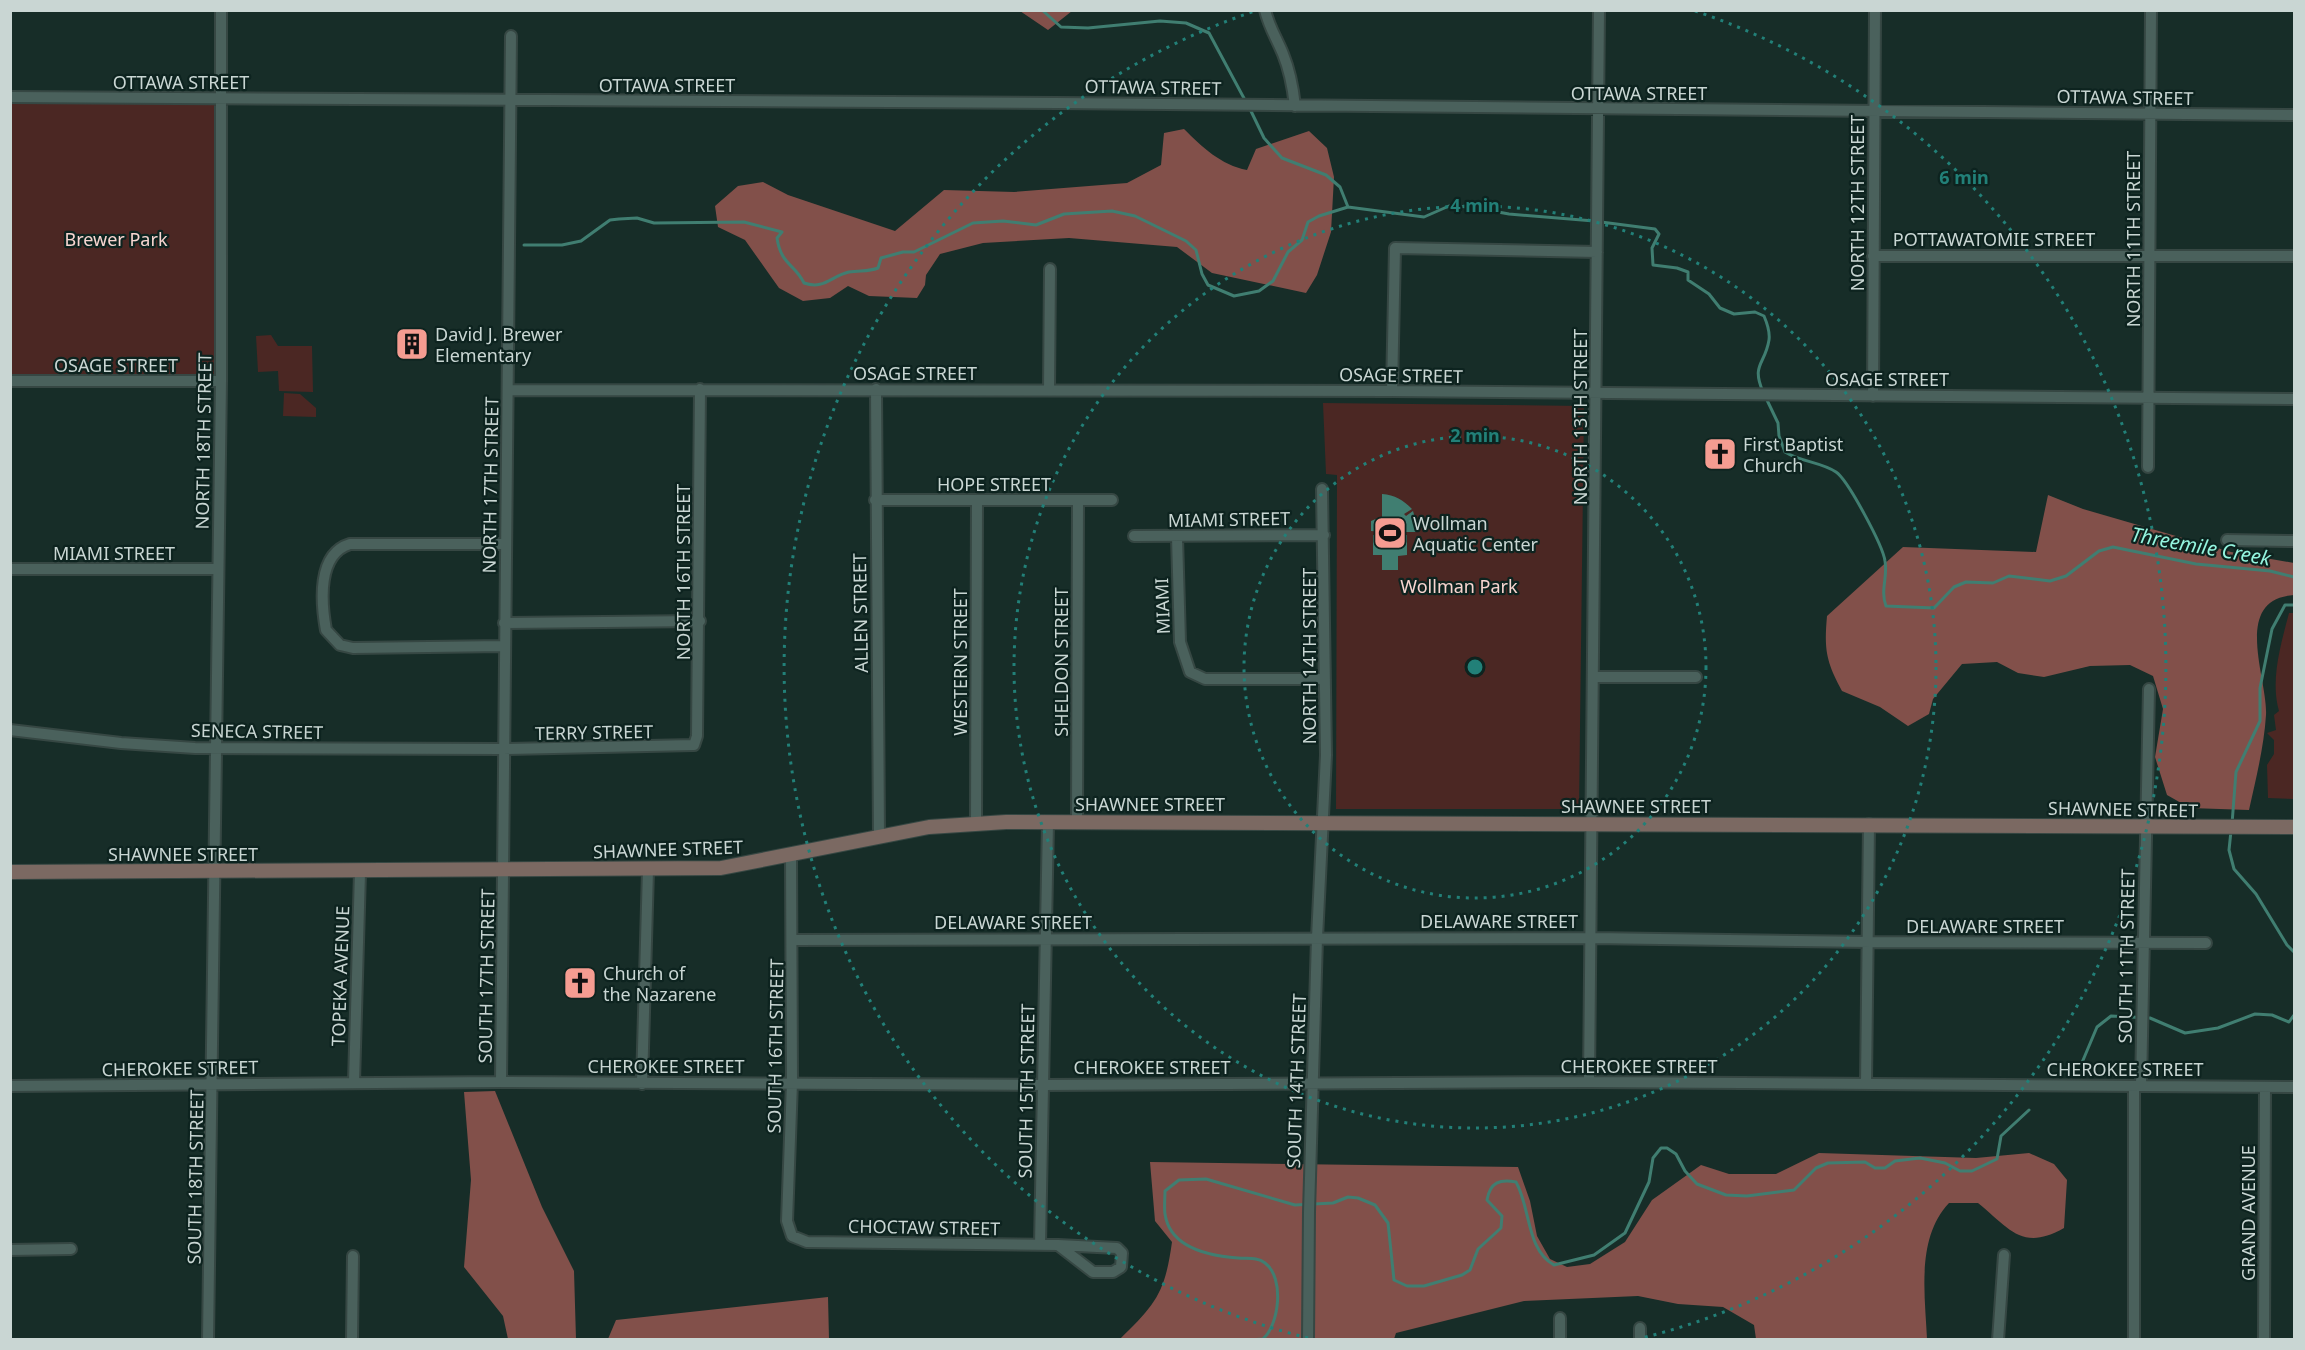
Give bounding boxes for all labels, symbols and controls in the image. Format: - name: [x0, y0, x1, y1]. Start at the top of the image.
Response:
- street label: OTTAWA STREET: [113, 70, 249, 94]
- street label: OTTAWA STREET: [599, 73, 735, 97]
- street label: OTTAWA STREET: [1084, 74, 1222, 100]
- street label: OTTAWA STREET: [1571, 81, 1707, 105]
- street label: OTTAWA STREET: [2056, 84, 2194, 110]
- street label: NORTH 12TH STREET: [1845, 115, 1869, 291]
- street label: NORTH 11TH STREET: [2121, 151, 2145, 327]
- text: 6 min: [1939, 165, 1989, 189]
- text: 4 min: [1450, 193, 1500, 217]
- park label: Brewer Park: [64, 227, 168, 251]
- street label: POTTAWATOMIE STREET: [1893, 227, 2095, 251]
- place label: David J. Brewer Elementary: [435, 322, 563, 367]
- building icon: David J. Brewer Elementary: [394, 326, 430, 362]
- street label: NORTH 13TH STREET: [1568, 329, 1592, 505]
- street label: NORTH 18TH STREET: [189, 352, 217, 530]
- street label: OSAGE STREET: [54, 353, 178, 377]
- street label: OSAGE STREET: [853, 361, 977, 385]
- street label: OSAGE STREET: [1339, 362, 1463, 388]
- street label: OSAGE STREET: [1825, 367, 1949, 391]
- street label: NORTH 17TH STREET: [476, 396, 504, 574]
- text: 2 min: [1450, 423, 1500, 447]
- place label: First Baptist Church: [1743, 432, 1844, 477]
- church icon: First Baptist Church: [1702, 436, 1738, 472]
- street label: HOPE STREET: [937, 472, 1051, 496]
- street label: NORTH 16TH STREET: [671, 484, 695, 660]
- street label: MIAMI STREET: [1168, 506, 1290, 532]
- place label: Wollman Aquatic Center: [1413, 511, 1539, 556]
- sports icon: Wollman Aquatic Center: [1372, 515, 1408, 551]
- water label: Threemile Creek: [2129, 520, 2274, 572]
- street label: MIAMI STREET: [53, 541, 175, 565]
- street label: ALLEN STREET: [847, 553, 873, 673]
- street label: NORTH 14TH STREET: [1297, 568, 1321, 744]
- park label: Wollman Park: [1400, 574, 1518, 598]
- street label: MIAMI: [1149, 577, 1175, 635]
- street label: SHELDON STREET: [1049, 587, 1073, 737]
- street label: WESTERN STREET: [948, 588, 972, 736]
- centre of rings: [1465, 657, 1485, 677]
- street label: SENECA STREET: [191, 718, 323, 744]
- street label: TERRY STREET: [535, 719, 653, 745]
- street label: SHAWNEE STREET: [1075, 792, 1225, 816]
- street label: SHAWNEE STREET: [1561, 794, 1711, 818]
- street label: SHAWNEE STREET: [2048, 796, 2198, 822]
- street label: SHAWNEE STREET: [593, 834, 743, 864]
- street label: SHAWNEE STREET: [108, 842, 258, 866]
- street label: SOUTH 11TH STREET: [2112, 868, 2140, 1044]
- street label: SOUTH 17TH STREET: [472, 888, 500, 1064]
- street label: TOPEKA AVENUE: [326, 905, 354, 1047]
- street label: DELAWARE STREET: [1420, 909, 1578, 933]
- street label: DELAWARE STREET: [934, 910, 1092, 934]
- street label: DELAWARE STREET: [1906, 914, 2064, 938]
- street label: SOUTH 16TH STREET: [761, 958, 789, 1134]
- place label: Church of the Nazarene: [603, 961, 716, 1006]
- church icon: Church of the Nazarene: [562, 965, 598, 1001]
- street label: SOUTH 14TH STREET: [1281, 993, 1311, 1169]
- street label: SOUTH 15TH STREET: [1012, 1003, 1040, 1179]
- street label: CHEROKEE STREET: [588, 1054, 744, 1078]
- street label: CHEROKEE STREET: [1561, 1054, 1717, 1078]
- street label: CHEROKEE STREET: [101, 1055, 259, 1081]
- street label: CHEROKEE STREET: [1074, 1055, 1230, 1079]
- street label: CHEROKEE STREET: [2047, 1057, 2203, 1081]
- street label: SOUTH 18TH STREET: [181, 1089, 209, 1265]
- street label: GRAND AVENUE: [2236, 1145, 2260, 1281]
- street label: CHOCTAW STREET: [848, 1214, 1000, 1240]

